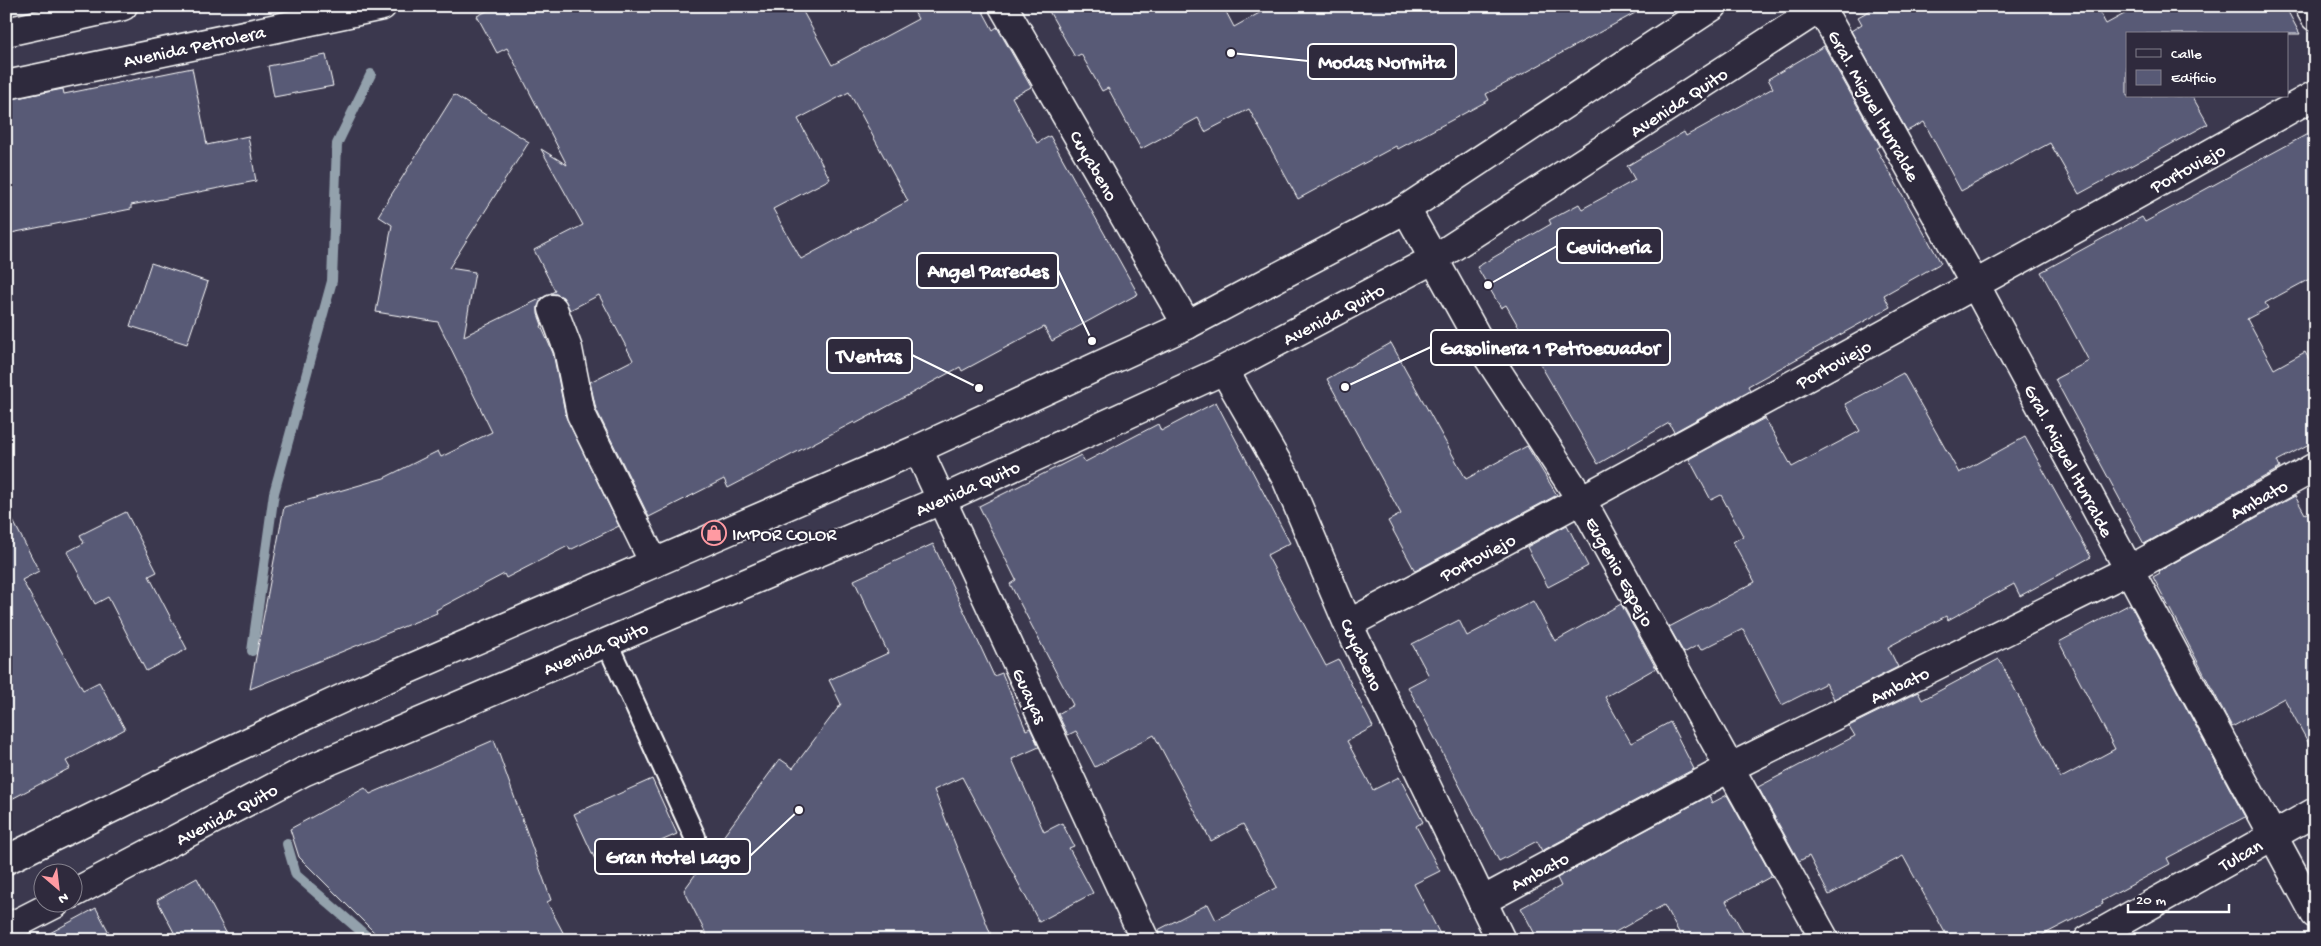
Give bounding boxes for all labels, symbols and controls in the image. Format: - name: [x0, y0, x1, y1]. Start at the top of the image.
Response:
- street label: Avenida Petrolera: [122, 22, 269, 75]
- street label: Gral. Miguel Iturralde: [1821, 27, 1923, 187]
- legend: [2126, 32, 2288, 98]
- callout: Modas Normita: [1308, 44, 1456, 79]
- text: Calle: [2171, 46, 2202, 64]
- text: Modas Normita: [1318, 53, 1447, 76]
- street label: Avenida Quito: [1627, 64, 1733, 144]
- text: Edificio: [2171, 70, 2217, 88]
- street label: Cuyabeno: [1063, 127, 1121, 206]
- street label: Portoviejo: [2146, 140, 2230, 201]
- callout: Cevicheria: [1557, 228, 1662, 263]
- text: Cevicheria: [1566, 238, 1652, 261]
- callout: Angel Paredes: [917, 253, 1058, 288]
- text: Angel Paredes: [926, 262, 1050, 285]
- street label: Avenida Quito: [1280, 280, 1390, 353]
- callout: Gasolinera 1 Petroecuador: [1431, 330, 1670, 365]
- street label: Portoviejo: [1792, 336, 1876, 397]
- callout: TVentas: [827, 338, 912, 373]
- text: Gasolinera 1 Petroecuador: [1440, 339, 1662, 362]
- text: TVentas: [834, 347, 903, 370]
- street label: Gral. Miguel Iturralde: [2017, 381, 2117, 542]
- street label: Avenida Quito: [913, 457, 1024, 524]
- street label: Ambato: [2227, 476, 2293, 526]
- street label: Eugenio Espejo: [1578, 514, 1658, 632]
- shop icon: IMPOR COLOR: [701, 520, 727, 546]
- place label: IMPOR COLOR: [732, 525, 837, 548]
- street label: Portoviejo: [1436, 530, 1521, 589]
- street label: Cuyabeno: [1333, 615, 1387, 696]
- street label: Avenida Quito: [540, 618, 653, 683]
- street label: Ambato: [1867, 663, 1934, 711]
- street label: Guayas: [1005, 665, 1051, 729]
- street label: Avenida Quito: [173, 780, 283, 853]
- street label: Tulcan: [2215, 836, 2268, 879]
- callout: Gran Hotel Lago: [595, 839, 750, 874]
- text: Gran Hotel Lago: [606, 848, 741, 871]
- street label: Ambato: [1507, 848, 1574, 898]
- north arrow: [32, 864, 82, 914]
- scale bar: [2128, 881, 2230, 913]
- text: N: [55, 888, 71, 907]
- text: 20 m: [2136, 892, 2166, 910]

